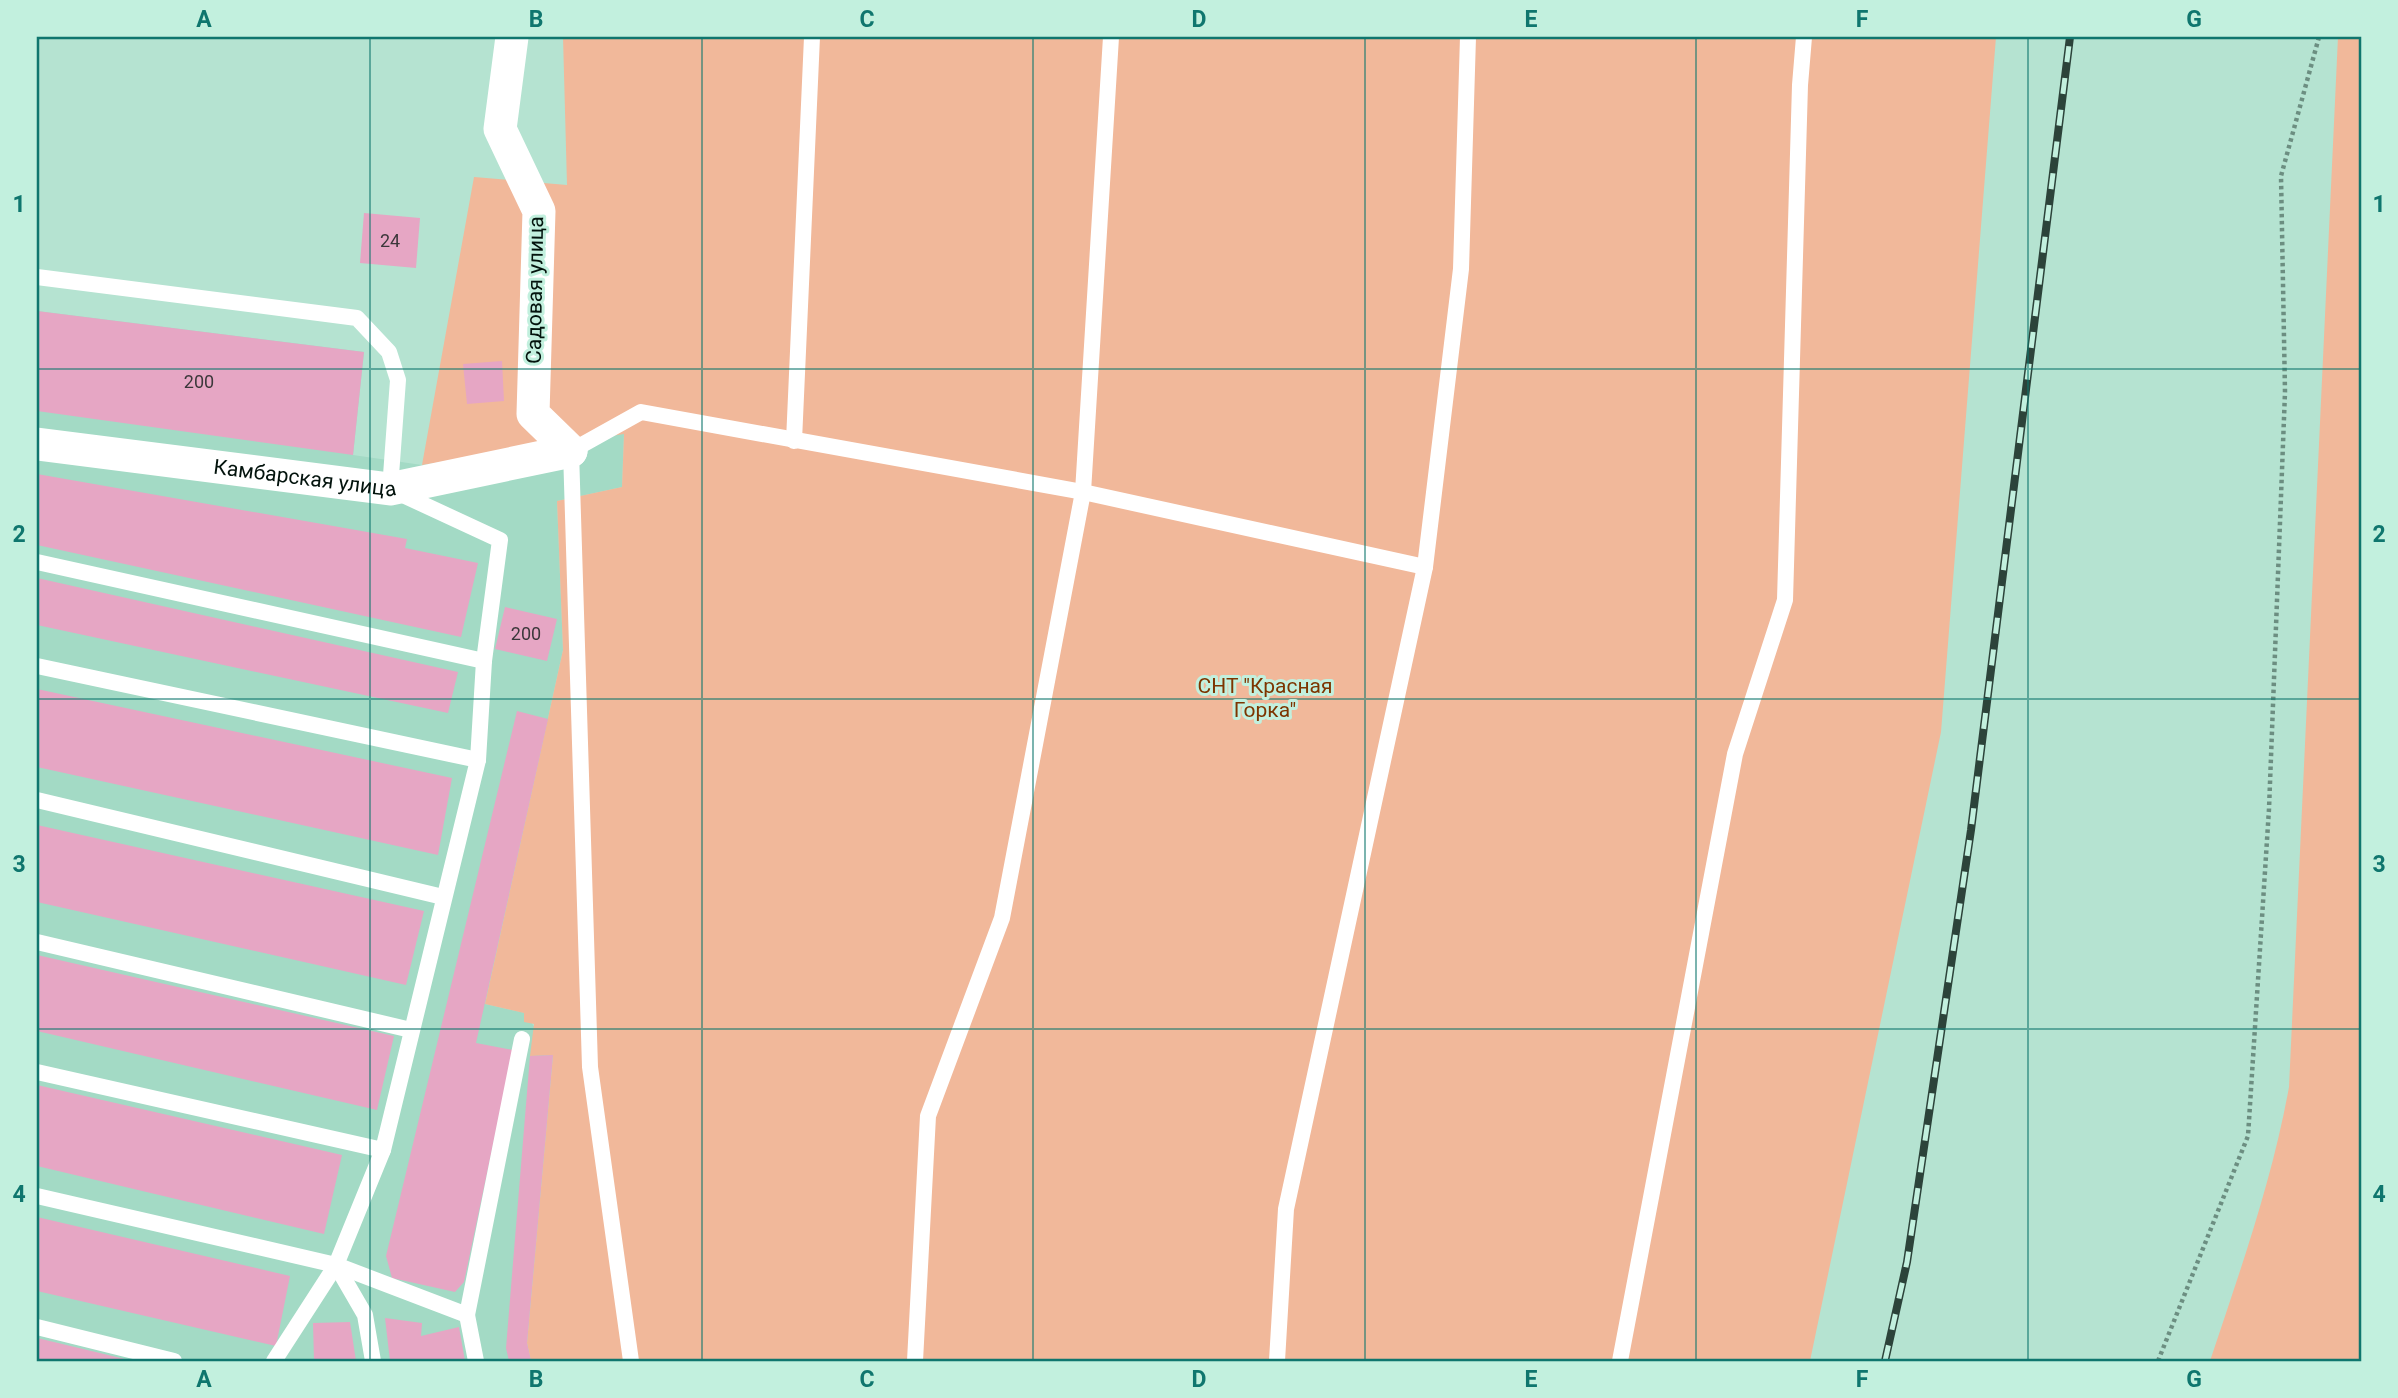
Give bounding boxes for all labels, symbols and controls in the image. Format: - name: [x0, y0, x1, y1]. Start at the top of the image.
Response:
- text: A: [196, 6, 212, 33]
- text: B: [529, 6, 543, 33]
- text: C: [859, 6, 875, 33]
- text: D: [1192, 6, 1206, 33]
- text: E: [1525, 6, 1538, 33]
- text: F: [1856, 6, 1869, 33]
- text: G: [2186, 6, 2202, 33]
- text: 1: [12, 191, 26, 218]
- text: 1: [2372, 191, 2386, 218]
- street label: Садовая улица: [522, 216, 548, 364]
- house number: 24: [380, 230, 400, 251]
- house number: 200: [184, 371, 214, 392]
- street label: Камбарская улица: [212, 455, 398, 502]
- text: 2: [12, 521, 26, 548]
- text: 2: [2372, 521, 2386, 548]
- house number: 200: [511, 623, 541, 644]
- park label: СНТ "Красная Горка": [1198, 674, 1332, 722]
- text: 3: [12, 851, 26, 878]
- text: 3: [2372, 851, 2386, 878]
- text: 4: [12, 1181, 26, 1208]
- text: 4: [2372, 1181, 2386, 1208]
- text: A: [196, 1366, 212, 1393]
- text: B: [529, 1366, 543, 1393]
- text: C: [859, 1366, 875, 1393]
- text: D: [1192, 1366, 1206, 1393]
- text: E: [1525, 1366, 1538, 1393]
- text: F: [1856, 1366, 1869, 1393]
- text: G: [2186, 1366, 2202, 1393]

